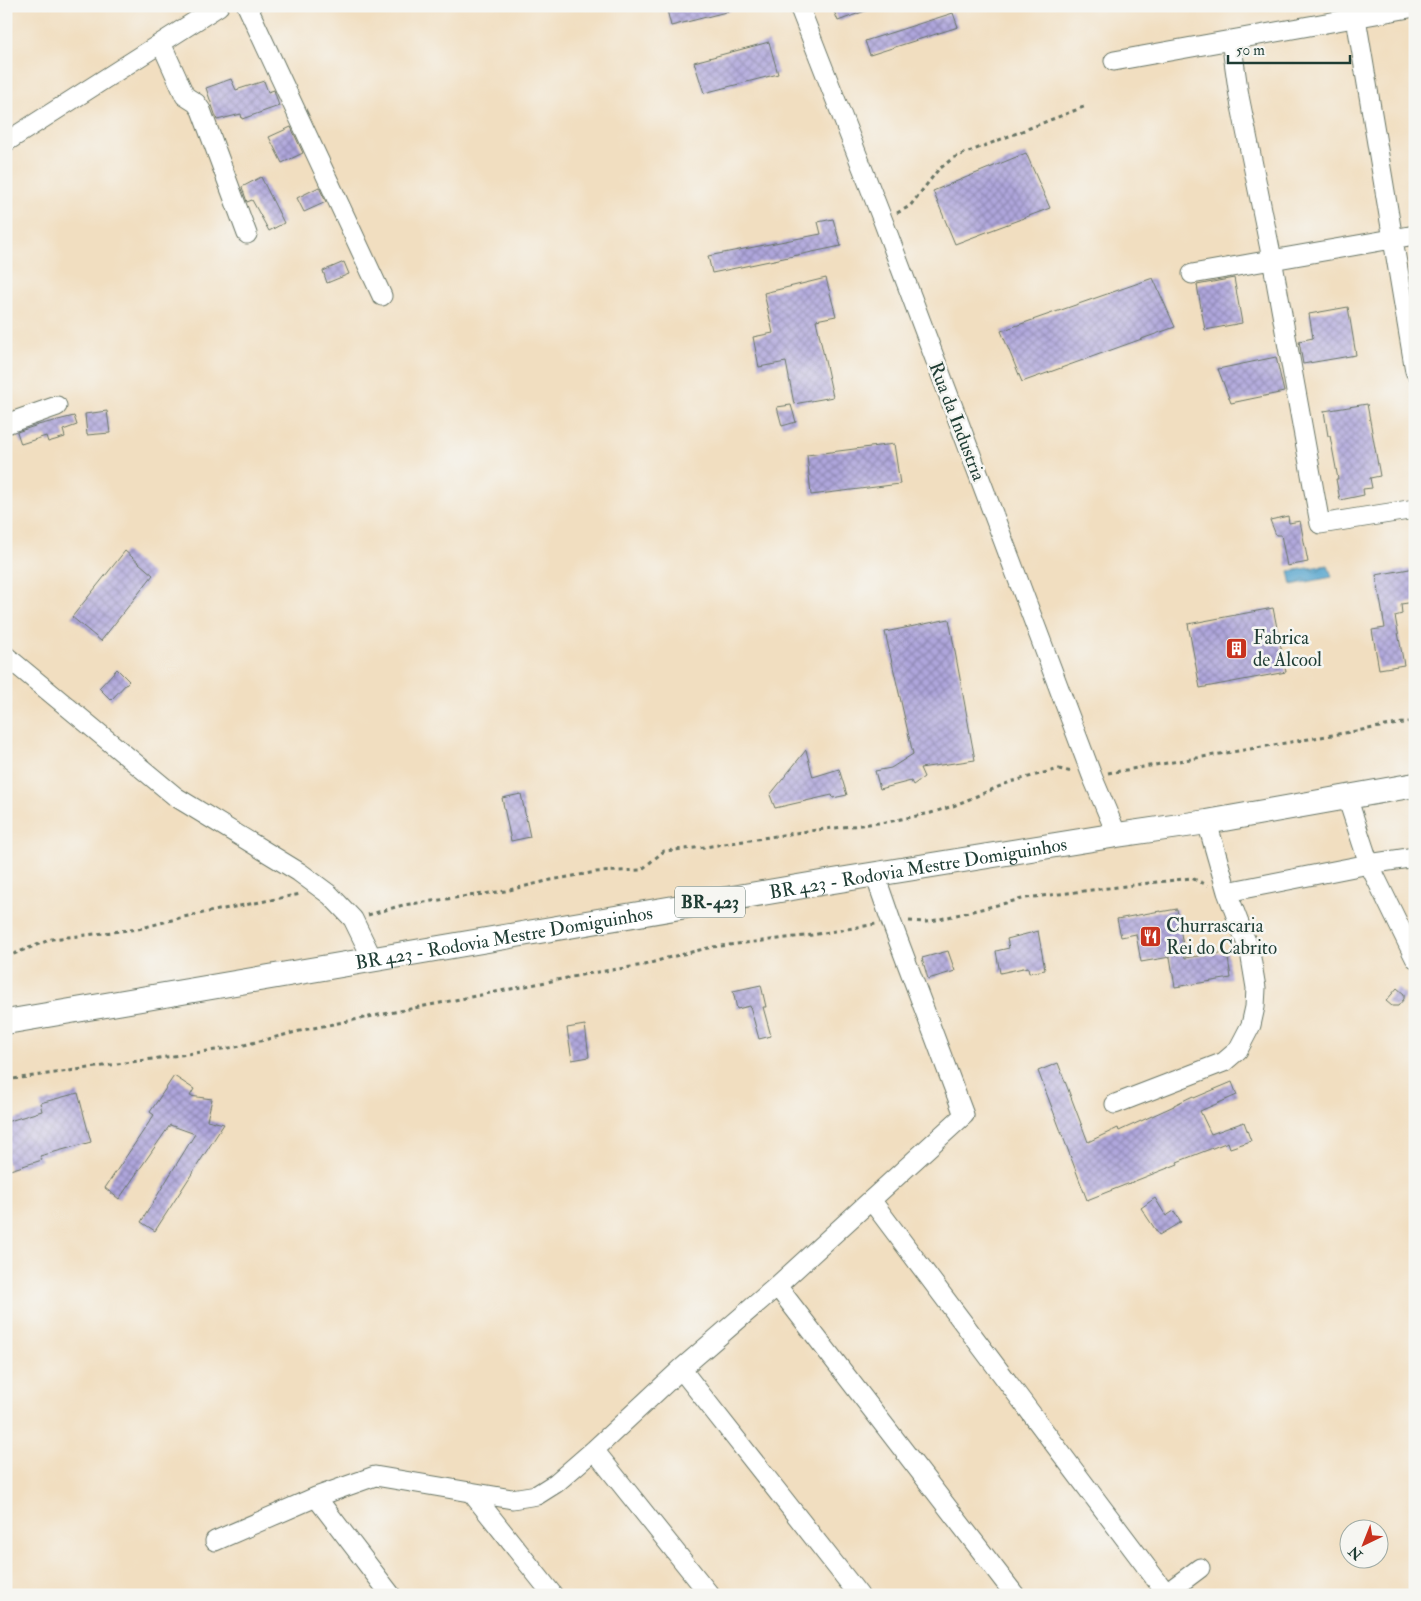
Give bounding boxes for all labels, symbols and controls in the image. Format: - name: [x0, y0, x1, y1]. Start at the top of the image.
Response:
- scale bar: [1228, 32, 1351, 64]
- text: 50 m: [1236, 41, 1265, 60]
- street label: Rua da Industria: [923, 359, 991, 484]
- place label: Fabrica de Alcool: [1253, 626, 1322, 672]
- building icon: Fabrica de Alcool: [1225, 636, 1249, 660]
- street label: BR 423 - Rodovia Mestre Domiguinhos: [768, 832, 1069, 905]
- road number: BR-423: [675, 886, 745, 918]
- street label: BR 423 - Rodovia Mestre Domiguinhos: [354, 901, 654, 975]
- place label: Churrascaria Rei do Cabrito: [1166, 914, 1277, 960]
- restaurant icon: Churrascaria Rei do Cabrito: [1138, 924, 1162, 948]
- north arrow: [1338, 1518, 1388, 1568]
- text: N: [1345, 1542, 1367, 1564]

